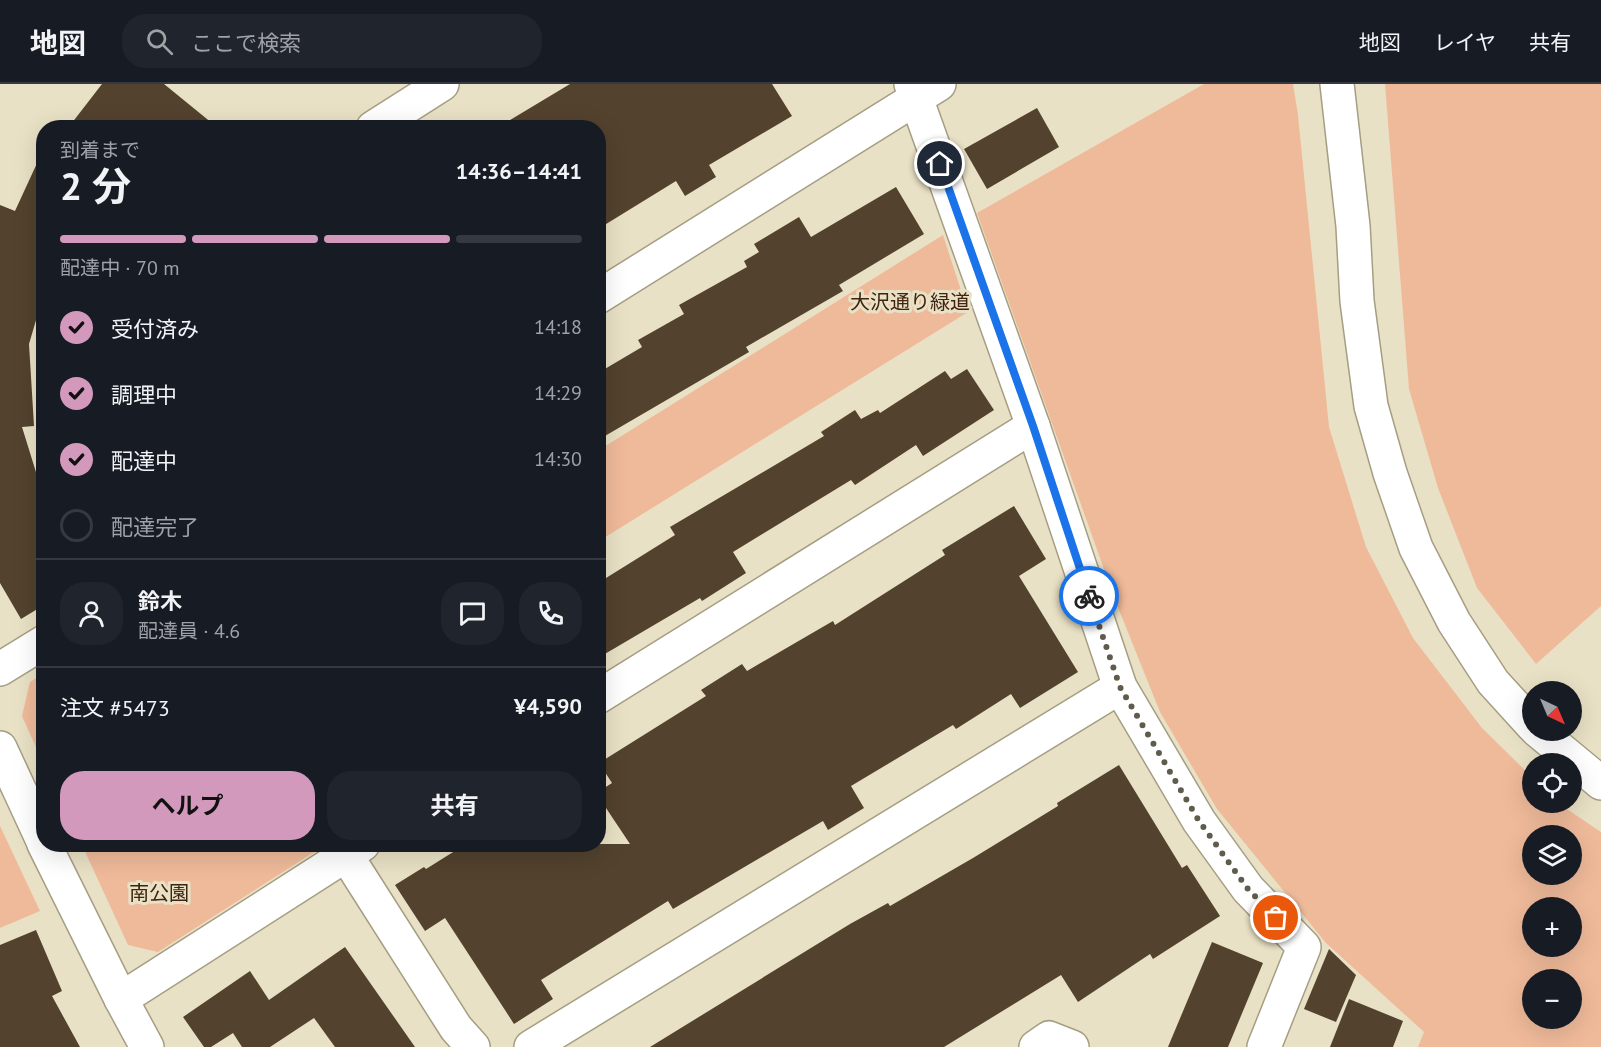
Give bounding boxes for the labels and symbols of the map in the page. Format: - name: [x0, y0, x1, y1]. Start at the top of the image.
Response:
- pin: [914, 138, 965, 189]
- park label: 大沢通り緑道: [850, 289, 970, 315]
- courier: [1059, 566, 1119, 626]
- north arrow: [1522, 681, 1582, 741]
- park label: 南公園: [129, 880, 189, 906]
- pin: [1250, 892, 1301, 943]

